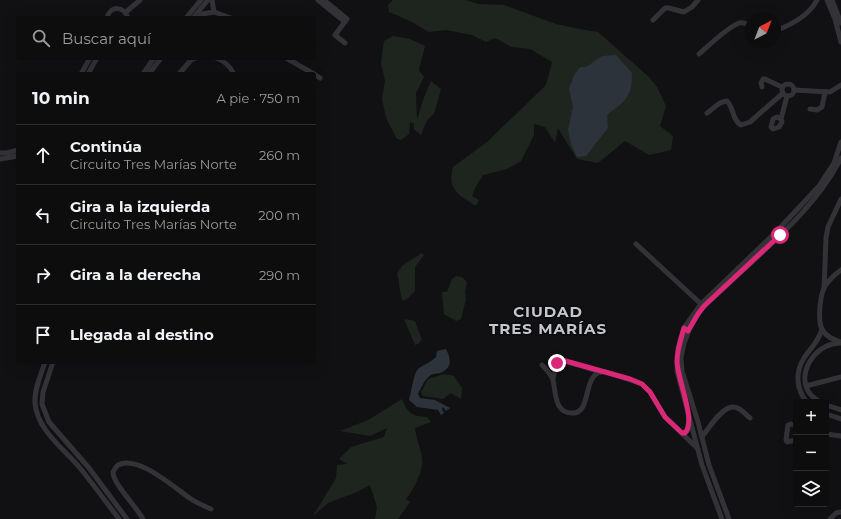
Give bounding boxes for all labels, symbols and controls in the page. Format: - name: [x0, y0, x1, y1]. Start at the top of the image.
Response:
- north arrow: [745, 12, 781, 48]
- search box: [16, 16, 316, 60]
- icon: search: [30, 27, 52, 49]
- text: Buscar aquí: [62, 29, 151, 48]
- text: 10 min: [32, 88, 90, 108]
- text: A pie · 750 m: [216, 90, 300, 106]
- text: Continúa: [70, 137, 142, 156]
- icon: ahead: [32, 144, 54, 166]
- text: 260 m: [259, 147, 300, 163]
- text: Circuito Tres Marías Norte: [70, 156, 237, 172]
- text: Gira a la izquierda: [70, 197, 210, 216]
- icon: left: [32, 204, 54, 226]
- text: 200 m: [258, 207, 300, 223]
- text: Circuito Tres Marías Norte: [70, 216, 237, 232]
- route start: [771, 226, 789, 244]
- icon: right: [32, 264, 54, 286]
- text: Gira a la derecha: [70, 265, 201, 284]
- text: 290 m: [259, 267, 300, 283]
- district label: CIUDAD TRES MARÍAS: [489, 302, 607, 338]
- icon: arrive: [32, 324, 54, 346]
- text: Llegada al destino: [70, 325, 214, 344]
- route end: [548, 354, 566, 372]
- map controls: [793, 399, 829, 507]
- button: +: [793, 399, 829, 435]
- button: −: [793, 435, 829, 471]
- button: layers: [793, 471, 829, 507]

